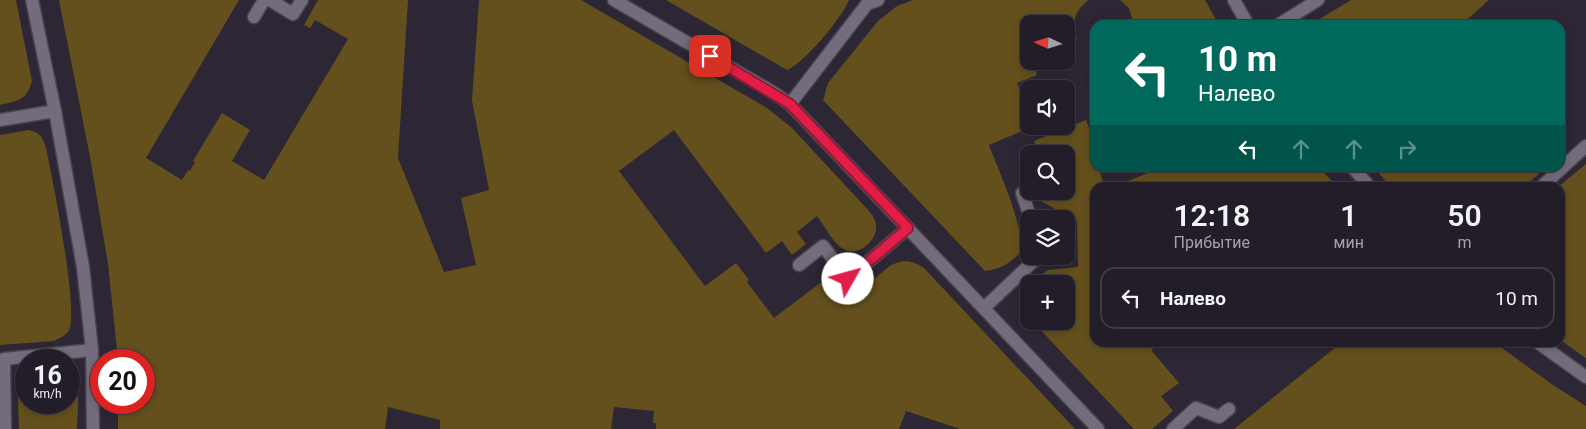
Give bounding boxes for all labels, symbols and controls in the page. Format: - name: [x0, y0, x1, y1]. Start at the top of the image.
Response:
- north arrow: [1020, 15, 1075, 70]
- map controls: [1020, 15, 1075, 330]
- pin: [689, 35, 731, 77]
- text: 10 m: [1198, 39, 1277, 80]
- icon: left: [1115, 40, 1180, 105]
- icon: arrive: [696, 42, 724, 70]
- button: sound: [1020, 80, 1075, 135]
- text: Налево: [1198, 81, 1275, 106]
- icon: left: [1234, 135, 1262, 163]
- icon: ahead: [1287, 135, 1315, 163]
- icon: ahead: [1340, 135, 1368, 163]
- icon: right: [1393, 135, 1421, 163]
- button: search: [1020, 145, 1075, 200]
- text: 12:18: [1173, 198, 1250, 233]
- text: 1: [1340, 198, 1357, 233]
- text: 50: [1447, 198, 1482, 233]
- button: layers: [1020, 210, 1075, 265]
- text: Прибытие: [1174, 233, 1250, 252]
- text: мин: [1334, 233, 1364, 252]
- text: m: [1457, 233, 1471, 252]
- position arrow: [821, 252, 873, 304]
- button: +: [1020, 275, 1075, 330]
- icon: left: [1117, 284, 1145, 312]
- text: Налево: [1160, 287, 1226, 310]
- text: 10 m: [1495, 287, 1538, 310]
- speed limit sign: 20: [90, 349, 155, 414]
- text: 16: [33, 361, 62, 390]
- text: km/h: [33, 387, 62, 401]

